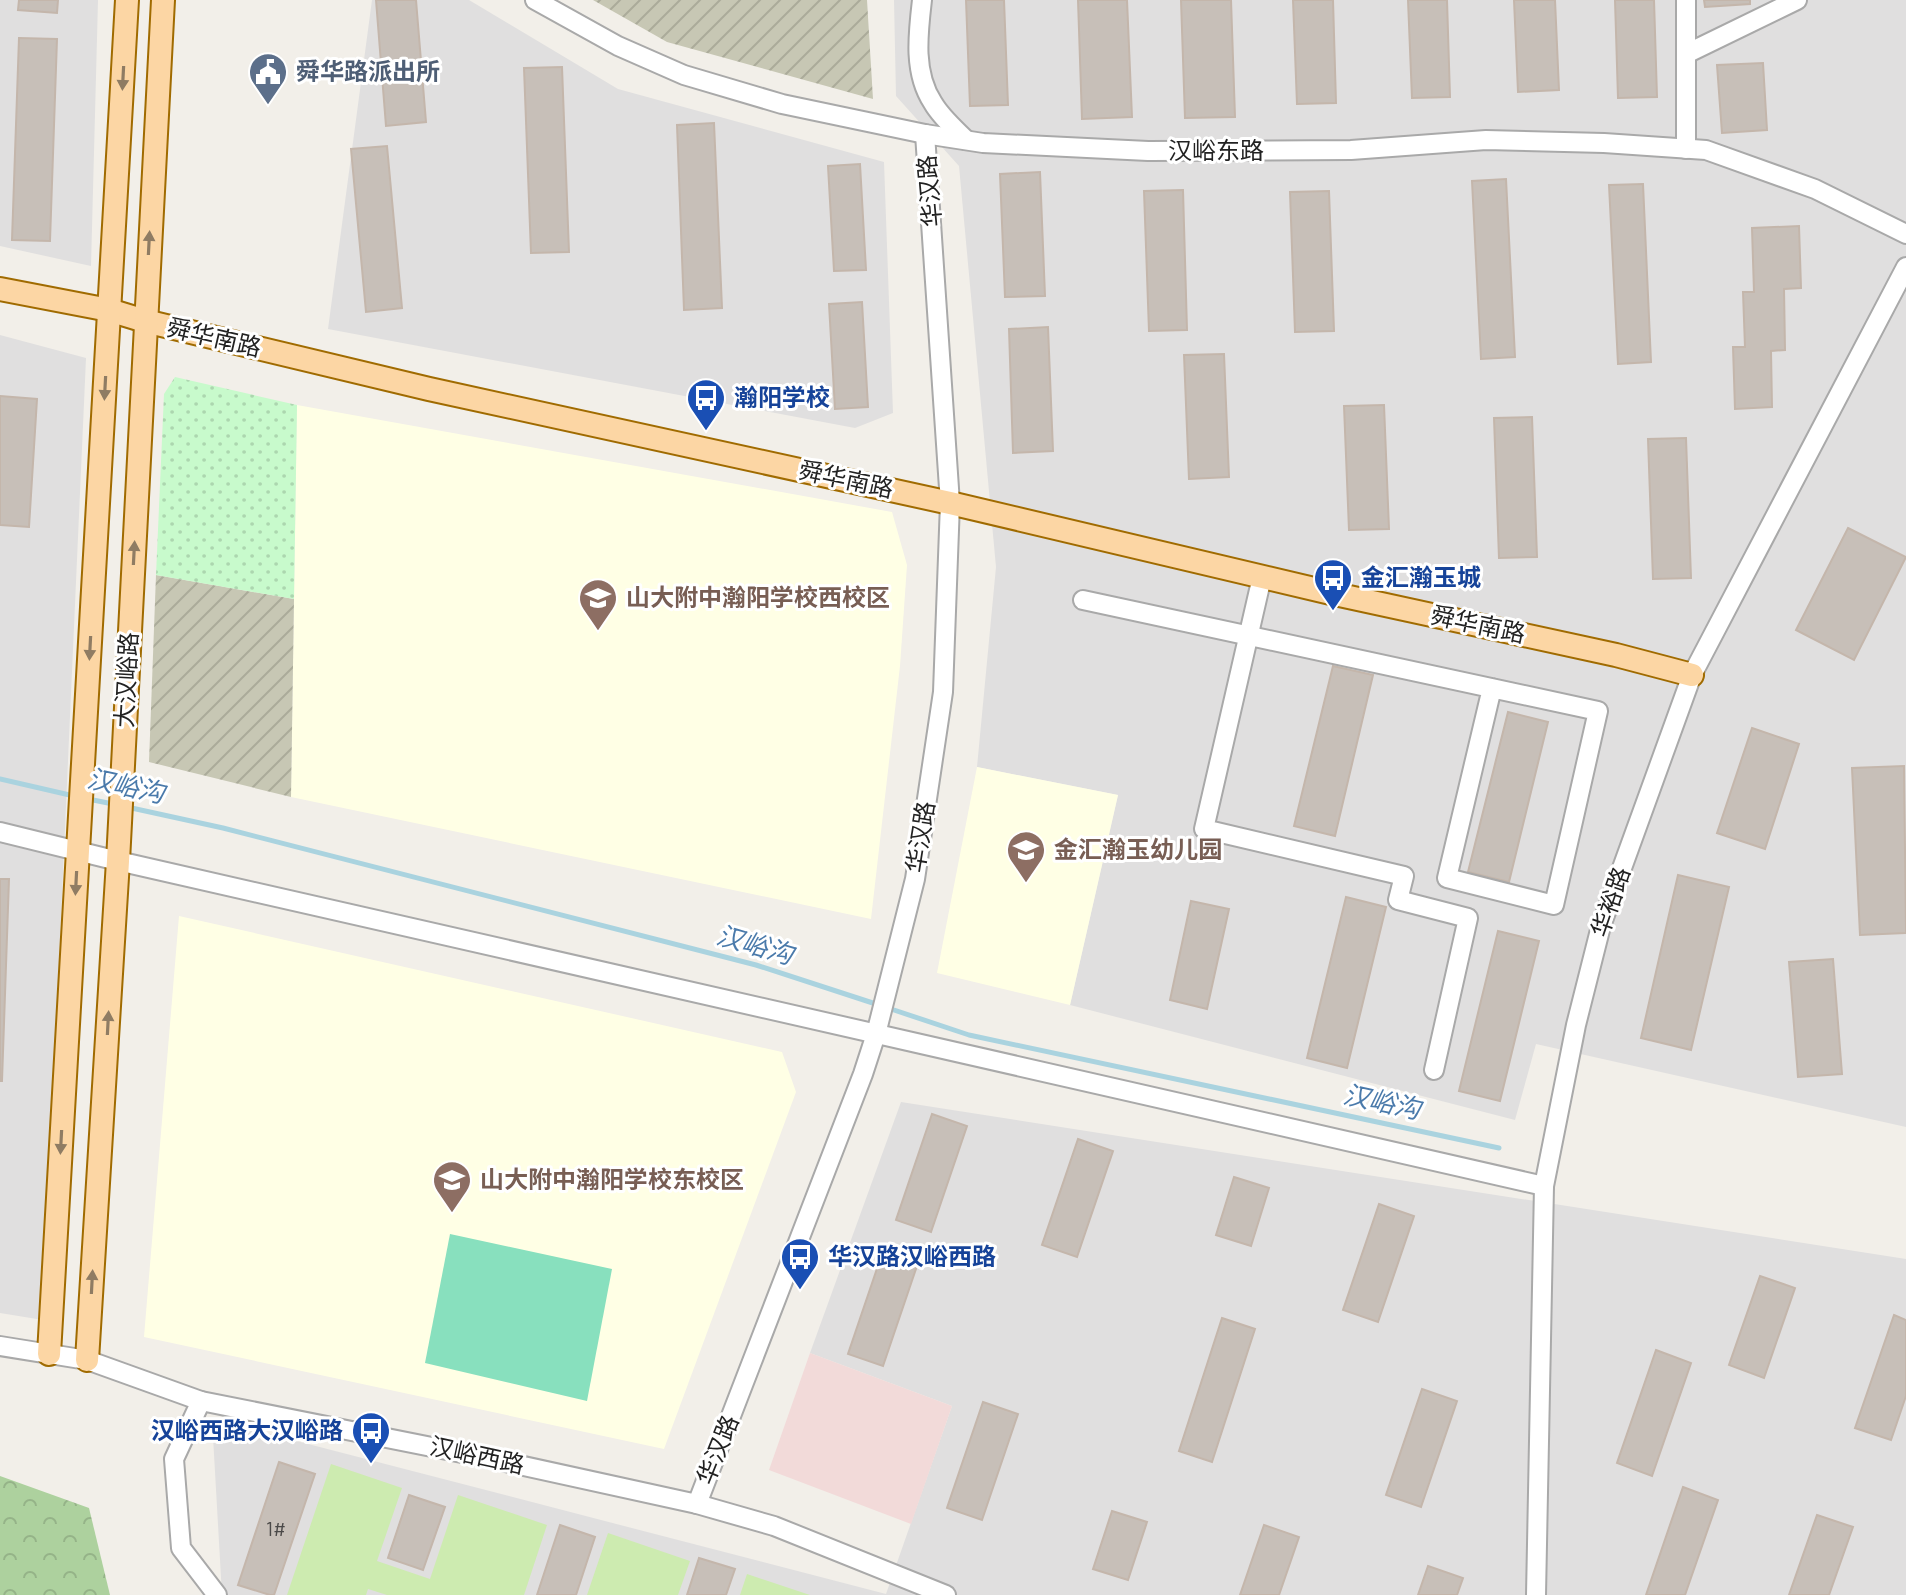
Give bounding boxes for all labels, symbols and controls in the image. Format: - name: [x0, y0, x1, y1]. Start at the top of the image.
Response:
- public building icon: 舜华路派出所: [247, 51, 289, 106]
- place label: 舜华路派出所: [296, 56, 440, 85]
- one-way arrow: [116, 66, 129, 91]
- street label: 汉峪东路: [1168, 135, 1264, 164]
- street label: 华汉路: [911, 154, 946, 228]
- one-way arrow: [143, 230, 156, 255]
- street label: 舜华南路: [164, 312, 264, 361]
- one-way arrow: [98, 376, 111, 401]
- bus stop icon: 瀚阳学校: [685, 377, 727, 432]
- place label: 瀚阳学校: [734, 382, 830, 411]
- street label: 舜华南路: [796, 454, 896, 503]
- one-way arrow: [127, 540, 140, 565]
- bus stop icon: 金汇瀚玉城: [1312, 557, 1354, 612]
- place label: 金汇瀚玉城: [1361, 562, 1481, 591]
- school or university icon: 山大附中瀚阳学校西校区: [577, 577, 619, 632]
- place label: 山大附中瀚阳学校西校区: [626, 582, 890, 611]
- street label: 舜华南路: [1428, 599, 1528, 648]
- street label: 大汉峪路: [109, 631, 142, 729]
- one-way arrow: [83, 636, 96, 661]
- water label: 汉峪沟: [85, 761, 171, 808]
- street label: 华汉路: [900, 799, 939, 875]
- school or university icon: 金汇瀚玉幼儿园: [1005, 829, 1047, 884]
- place label: 金汇瀚玉幼儿园: [1054, 834, 1222, 863]
- street label: 华裕路: [1584, 863, 1635, 940]
- one-way arrow: [69, 870, 82, 895]
- water label: 汉峪沟: [714, 918, 800, 970]
- one-way arrow: [102, 1010, 115, 1035]
- water label: 汉峪沟: [1341, 1077, 1427, 1124]
- one-way arrow: [54, 1130, 67, 1155]
- school or university icon: 山大附中瀚阳学校东校区: [431, 1159, 473, 1214]
- place label: 山大附中瀚阳学校东校区: [480, 1164, 744, 1193]
- bus stop icon: 华汉路汉峪西路: [779, 1236, 821, 1291]
- place label: 华汉路汉峪西路: [828, 1241, 996, 1270]
- one-way arrow: [86, 1269, 99, 1294]
- bus stop icon: 汉峪西路大汉峪路: [350, 1410, 392, 1465]
- street label: 华汉路: [690, 1411, 744, 1488]
- place label: 汉峪西路大汉峪路: [151, 1415, 343, 1444]
- street label: 汉峪西路: [427, 1430, 527, 1479]
- house number: 1#: [266, 1516, 286, 1540]

